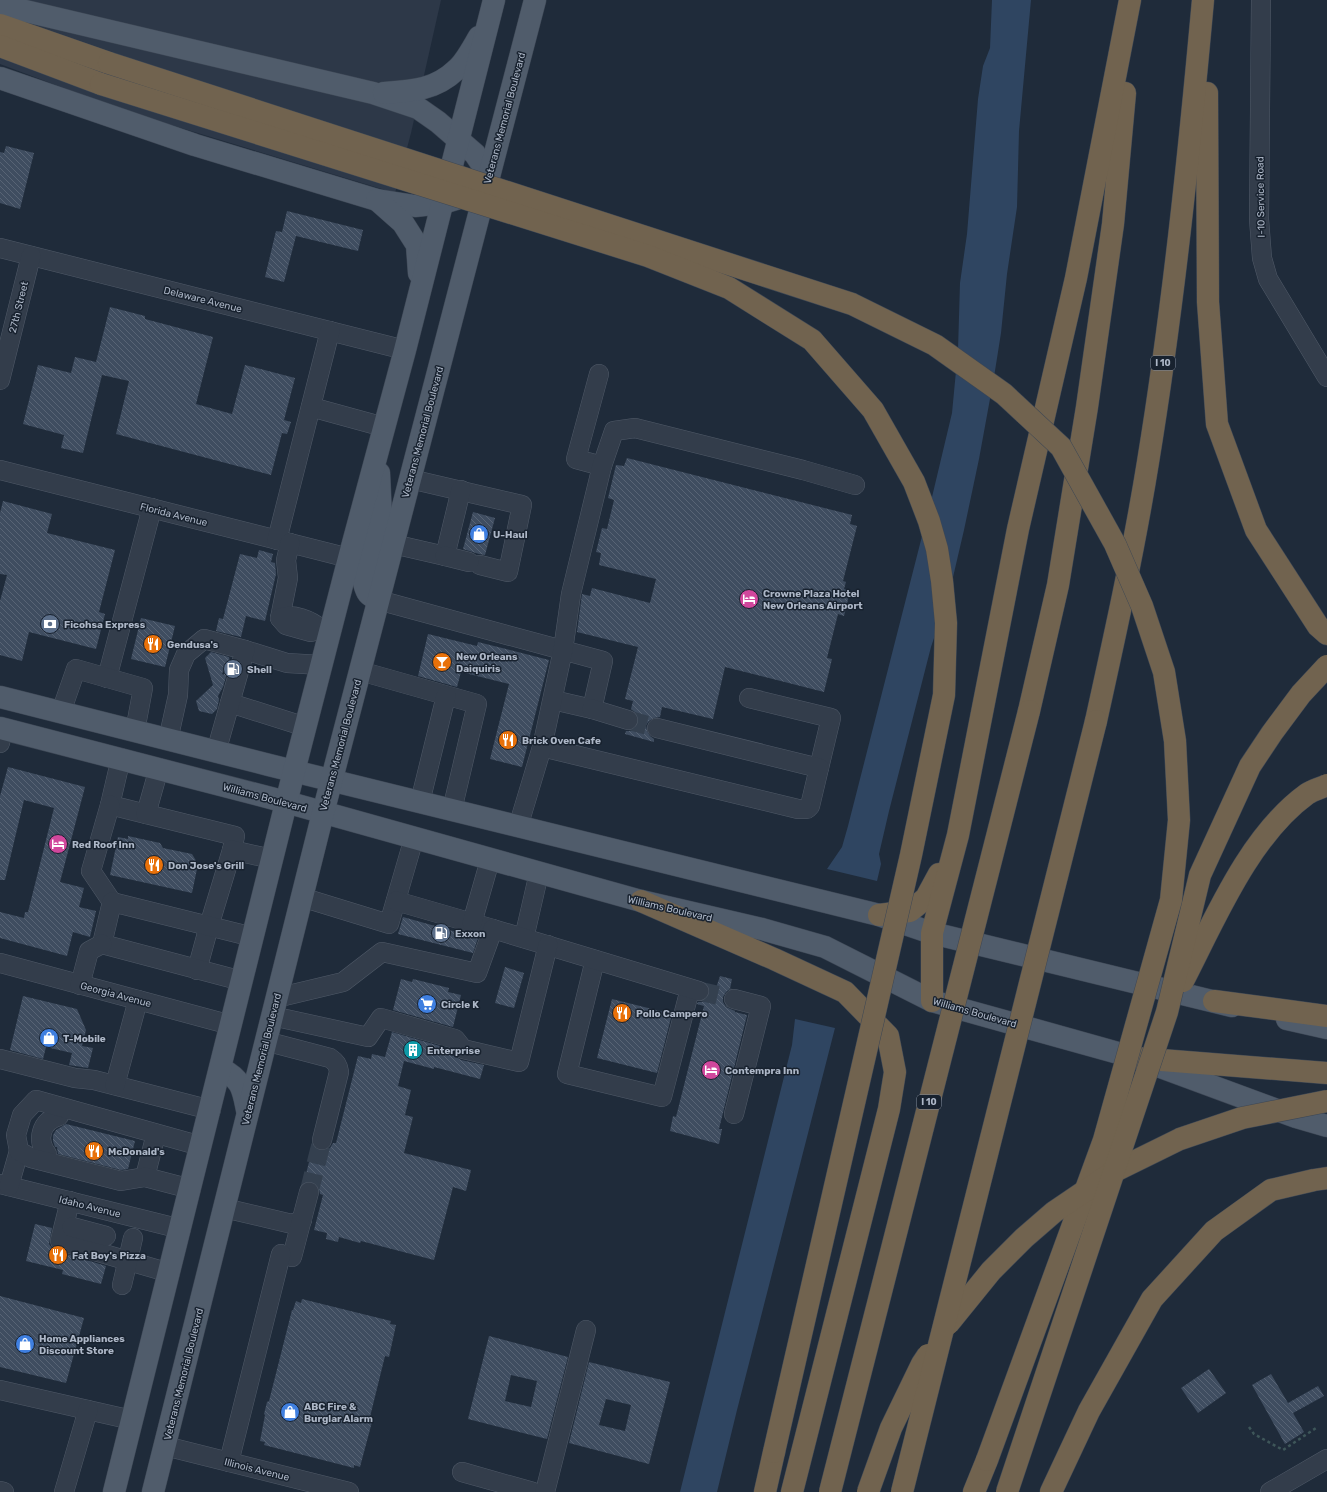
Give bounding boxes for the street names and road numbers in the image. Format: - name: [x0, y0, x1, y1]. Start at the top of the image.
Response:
- street label: Veterans Memorial Boulevard: [482, 51, 528, 185]
- street label: I-10 Service Road: [1254, 156, 1268, 238]
- street label: 27th Street: [7, 280, 31, 334]
- street label: Delaware Avenue: [162, 284, 244, 316]
- road number: I 10: [1151, 356, 1175, 370]
- street label: Veterans Memorial Boulevard: [400, 365, 446, 499]
- street label: Florida Avenue: [139, 501, 209, 529]
- street label: Veterans Memorial Boulevard: [318, 678, 364, 812]
- street label: Williams Boulevard: [221, 781, 308, 815]
- street label: Williams Boulevard: [626, 893, 713, 925]
- street label: Georgia Avenue: [79, 980, 153, 1010]
- street label: Veterans Memorial Boulevard: [240, 992, 284, 1126]
- street label: Williams Boulevard: [932, 995, 1018, 1031]
- road number: I 10: [917, 1095, 941, 1109]
- street label: Idaho Avenue: [58, 1193, 122, 1221]
- street label: Veterans Memorial Boulevard: [162, 1307, 206, 1441]
- street label: Illinois Avenue: [223, 1456, 291, 1484]

